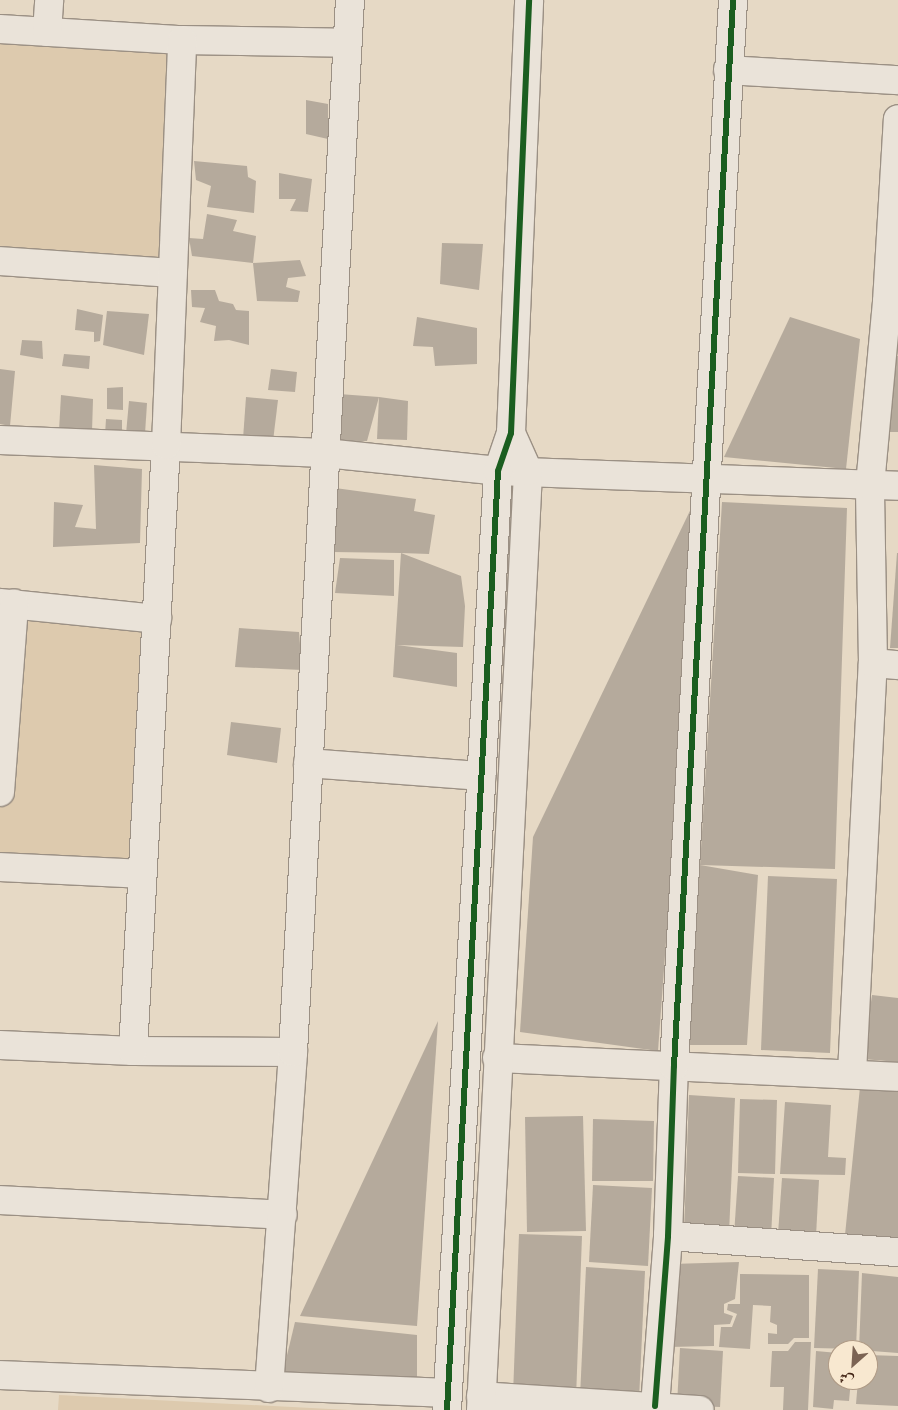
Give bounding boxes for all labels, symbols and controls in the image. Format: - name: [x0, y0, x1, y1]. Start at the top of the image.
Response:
- north arrow: [828, 1340, 878, 1390]
- text: ش: [836, 1366, 857, 1390]

